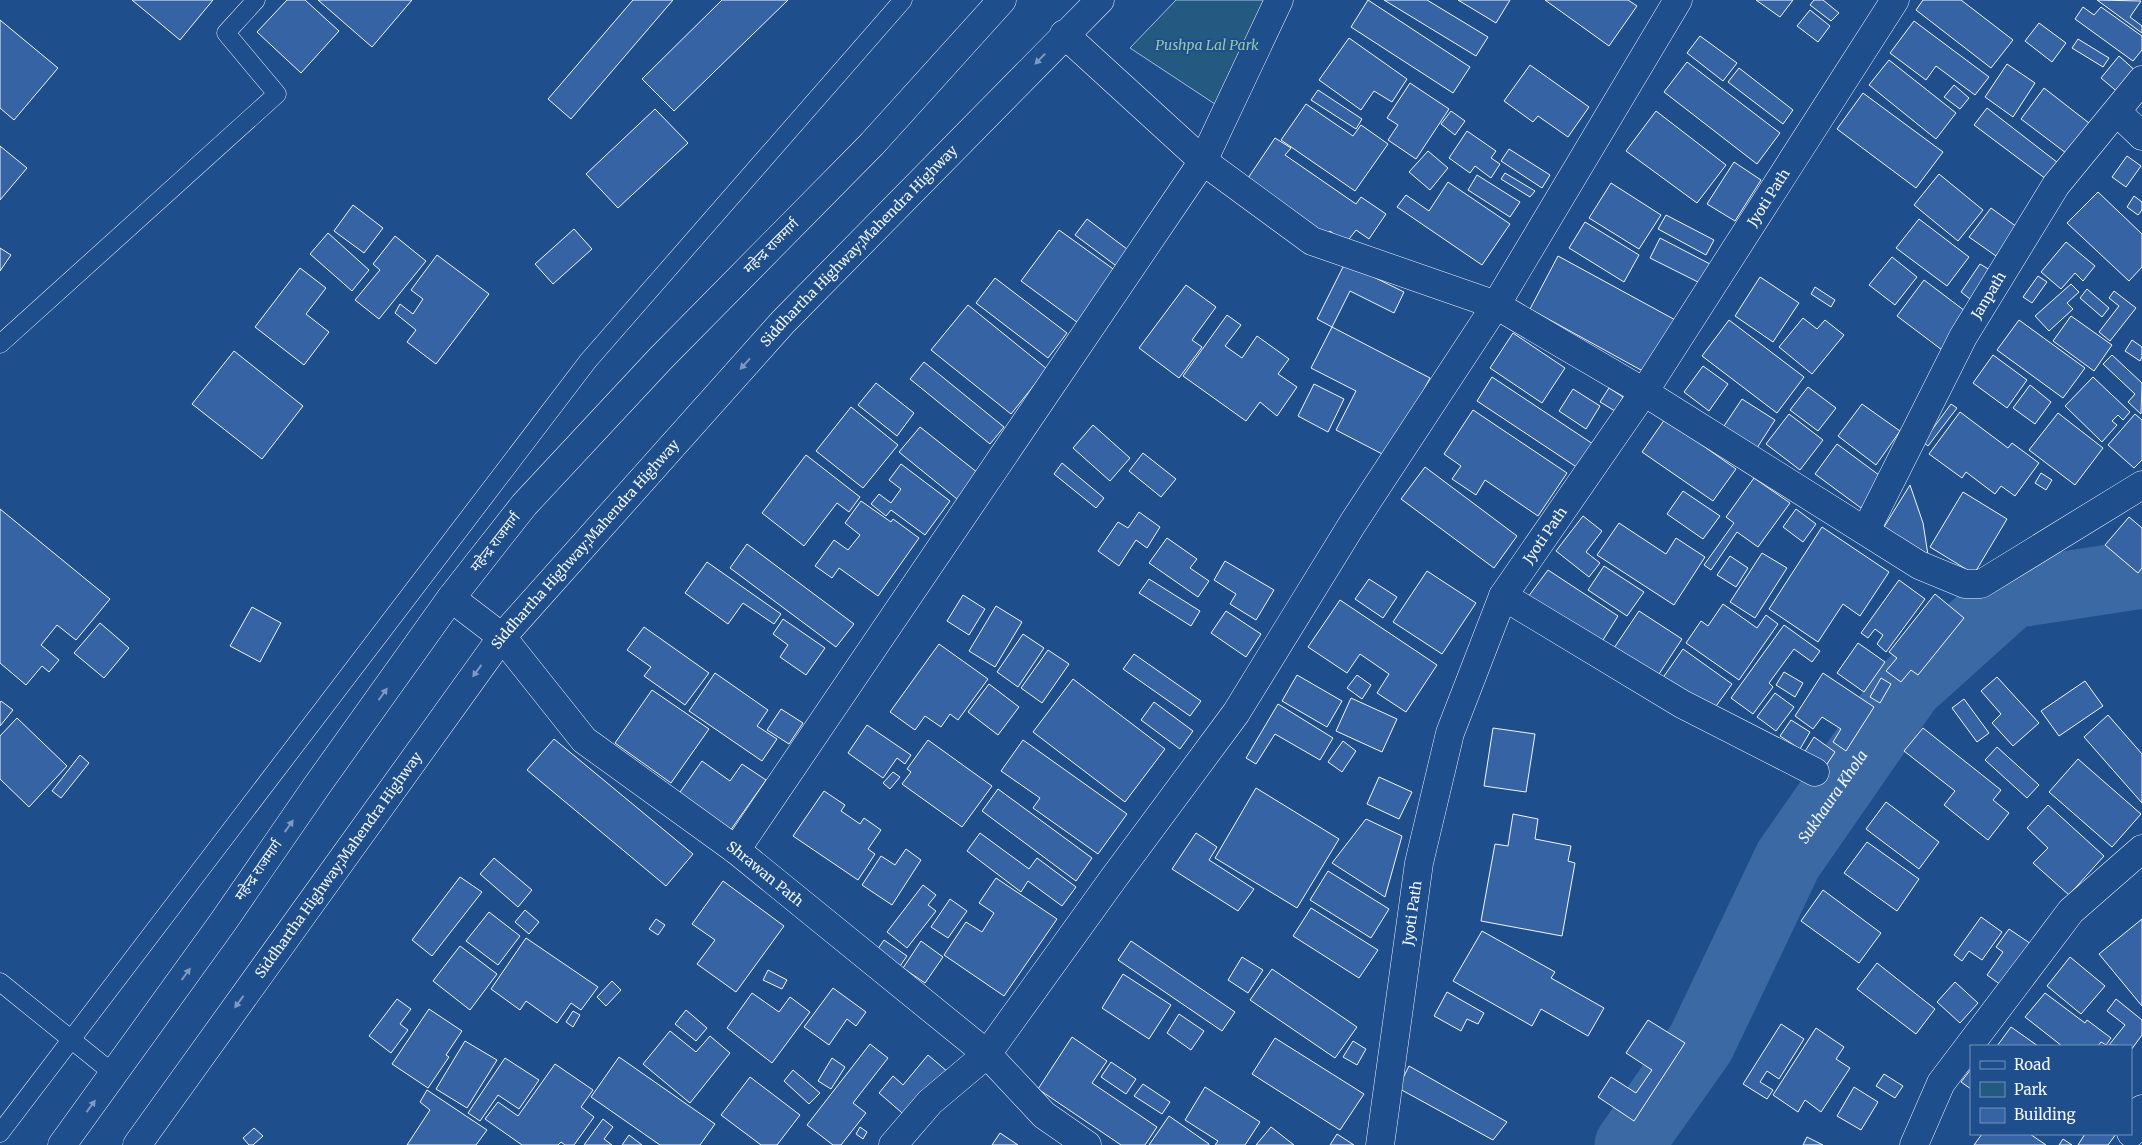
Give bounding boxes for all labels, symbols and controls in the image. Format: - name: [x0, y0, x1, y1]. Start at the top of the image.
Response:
- park label: Pushpa Lal Park: [1155, 36, 1259, 54]
- one-way arrow: [1034, 53, 1046, 65]
- street label: Siddhartha Highway;Mahendra Highway: [756, 141, 962, 350]
- street label: Jyoti Path: [1743, 165, 1794, 231]
- street label: महेन्द्र राजमार्ग: [740, 214, 803, 277]
- street label: Janpath: [1967, 268, 2010, 323]
- one-way arrow: [739, 358, 751, 370]
- street label: Siddhartha Highway;Mahendra Highway: [487, 435, 684, 653]
- street label: Jyoti Path: [1518, 503, 1571, 568]
- street label: महेन्द्र राजमार्ग: [466, 508, 524, 575]
- one-way arrow: [472, 664, 482, 678]
- one-way arrow: [378, 687, 388, 701]
- water label: Sukhaura Khola: [1793, 746, 1871, 847]
- street label: Siddhartha Highway;Mahendra Highway: [251, 747, 426, 982]
- one-way arrow: [284, 820, 294, 833]
- street label: महेन्द्र राजमार्ग: [230, 835, 286, 904]
- street label: Shrawan Path: [723, 837, 807, 910]
- street label: Jyoti Path: [1399, 880, 1425, 948]
- one-way arrow: [180, 968, 191, 981]
- one-way arrow: [234, 995, 245, 1008]
- legend: [1970, 1045, 2132, 1135]
- text: Road: [2014, 1055, 2050, 1074]
- text: Park: [2014, 1080, 2048, 1099]
- one-way arrow: [85, 1100, 96, 1113]
- text: Building: [2014, 1105, 2076, 1124]

